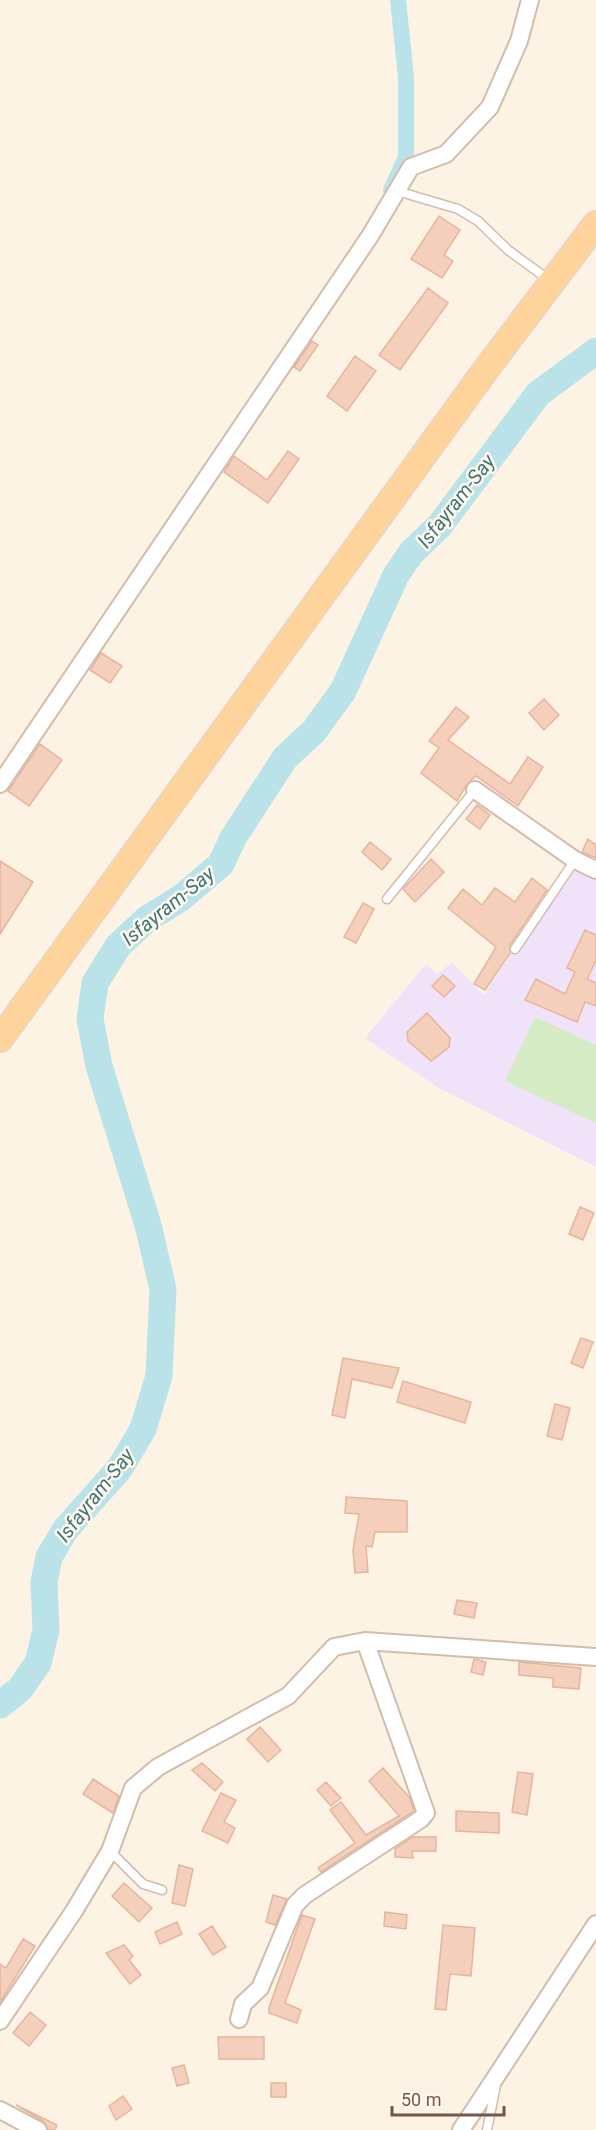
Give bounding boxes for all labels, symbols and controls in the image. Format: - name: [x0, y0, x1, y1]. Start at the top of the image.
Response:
- water label: Isfayram-Say: [412, 449, 500, 552]
- water label: Isfayram-Say: [117, 861, 220, 951]
- water label: Isfayram-Say: [51, 1443, 139, 1546]
- scale bar: [392, 2079, 504, 2117]
- text: 50 m: [401, 2089, 441, 2110]

